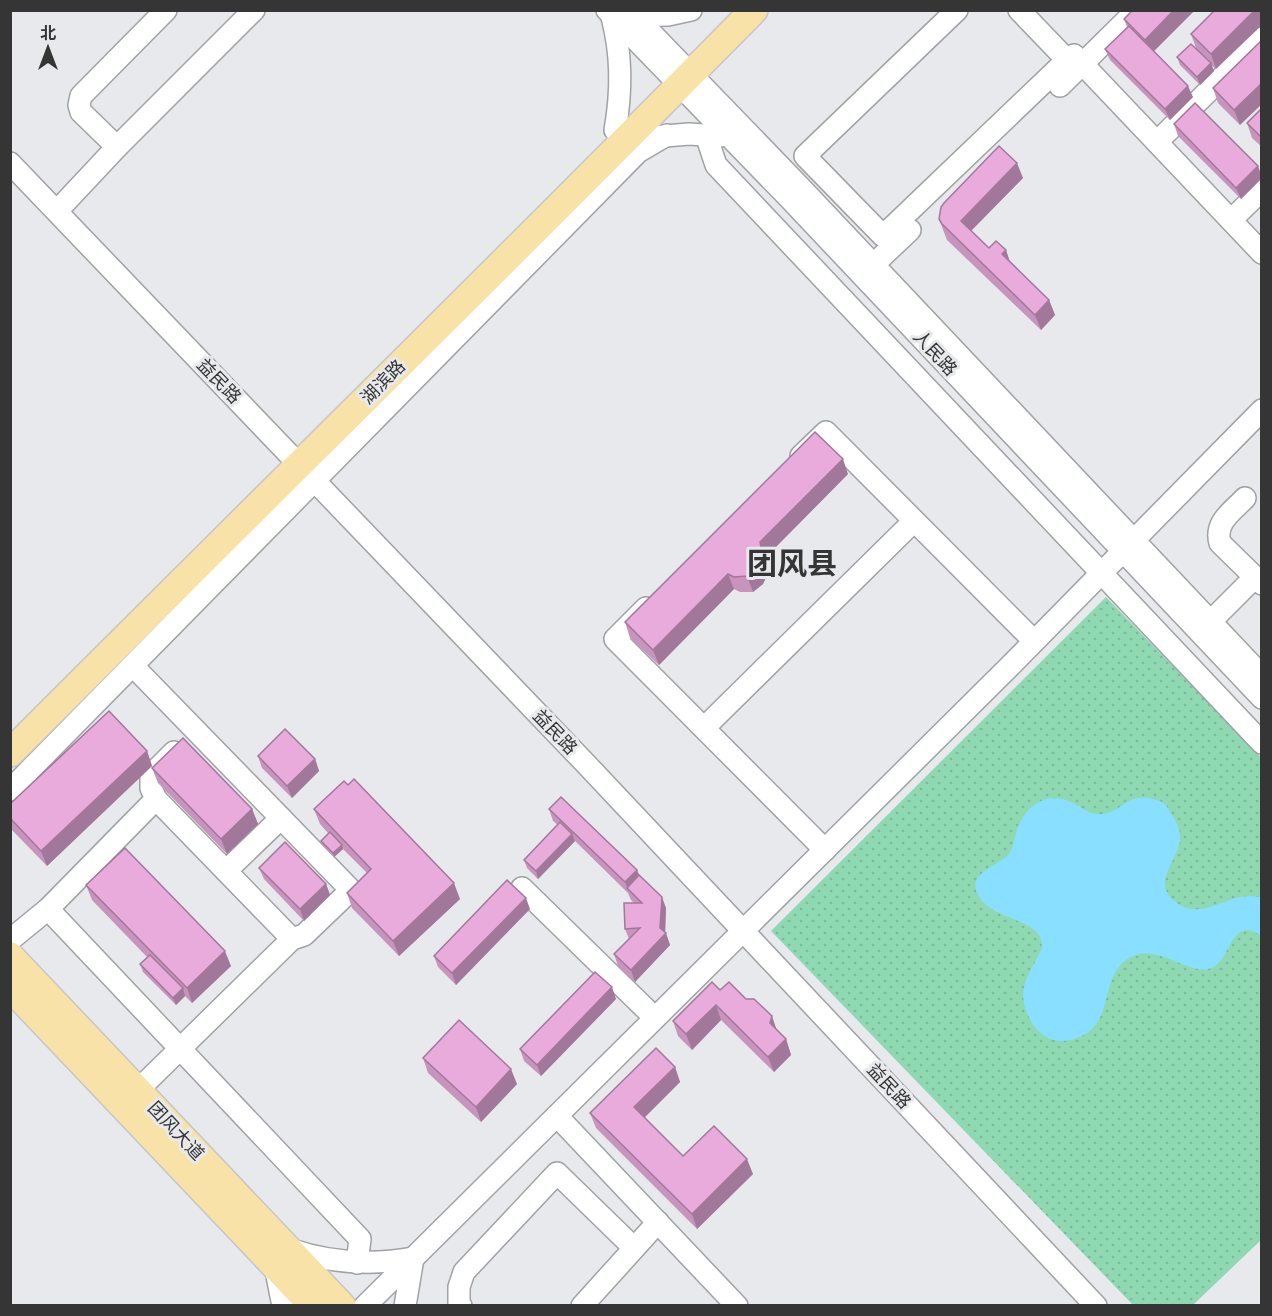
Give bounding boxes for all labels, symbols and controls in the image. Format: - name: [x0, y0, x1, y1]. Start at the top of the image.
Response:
- north arrow: [18, 18, 78, 78]
- text: 北: [40, 25, 56, 42]
- street label: 人民路: [909, 326, 961, 380]
- street label: 益民路: [193, 355, 245, 407]
- street label: 湖滨路: [357, 356, 409, 408]
- district label: 团风县: [747, 547, 837, 580]
- street label: 益民路: [529, 706, 581, 758]
- street label: 益民路: [863, 1059, 915, 1113]
- street label: 团风大道: [144, 1098, 208, 1164]

